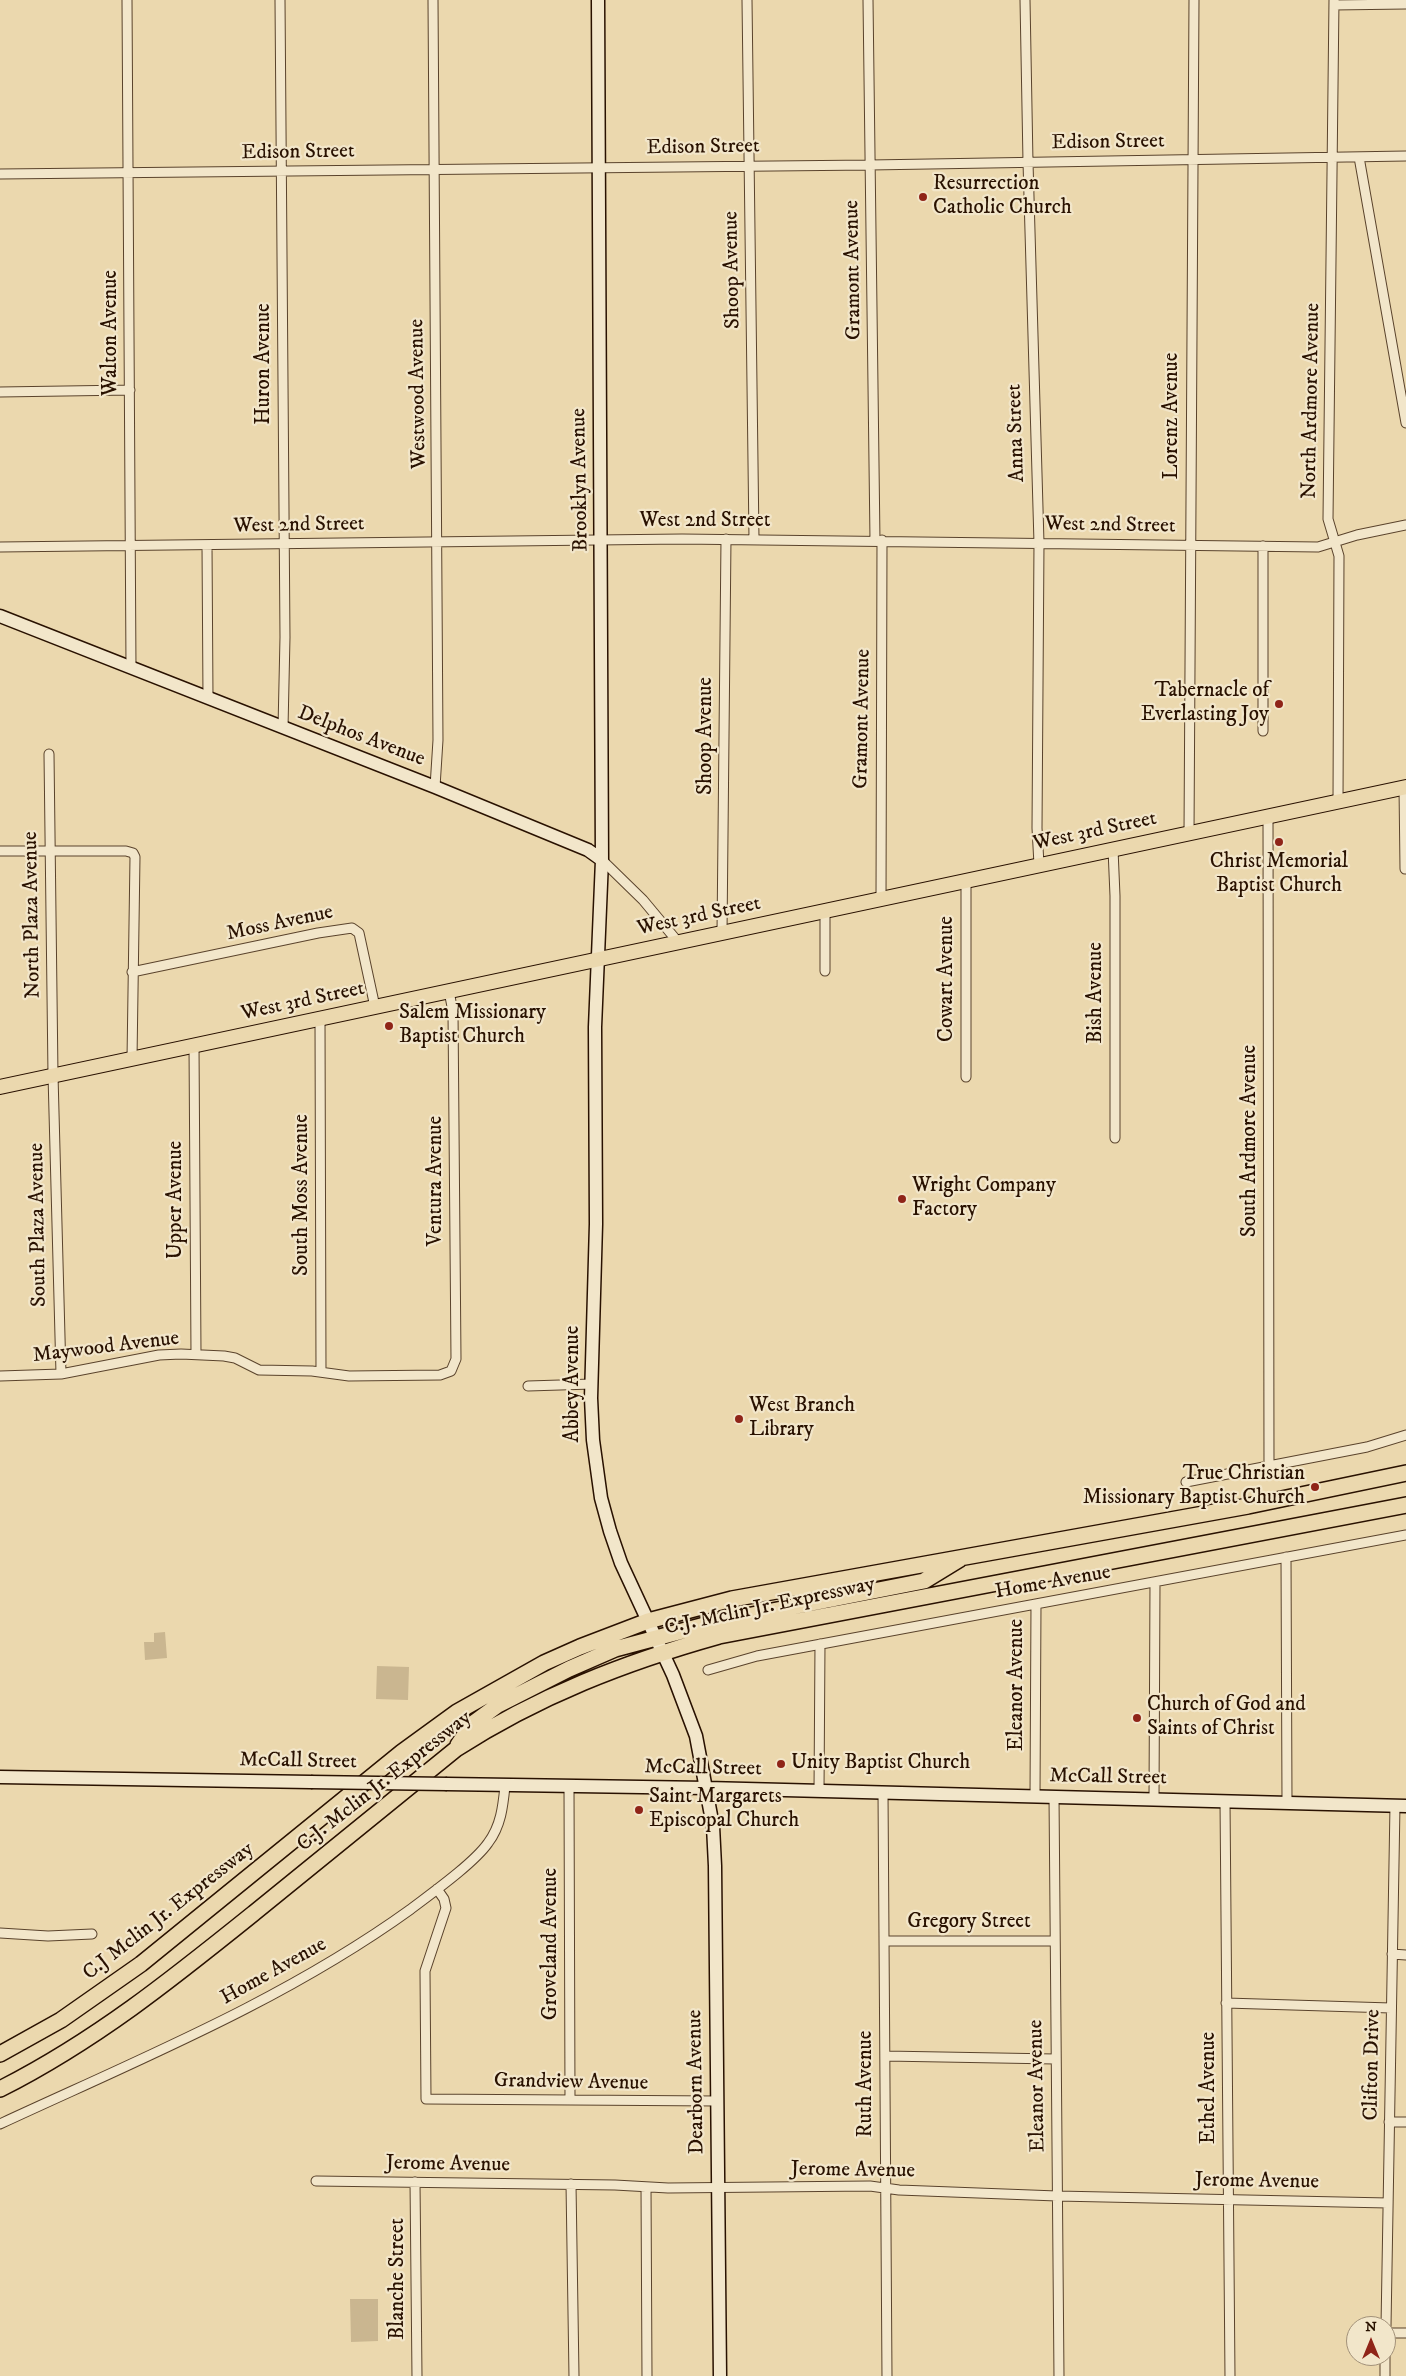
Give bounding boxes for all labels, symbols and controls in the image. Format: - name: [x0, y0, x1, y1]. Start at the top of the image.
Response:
- street label: Edison Street: [1051, 129, 1165, 157]
- street label: Edison Street: [646, 134, 760, 162]
- street label: Edison Street: [241, 139, 355, 167]
- place label: Resurrection Catholic Church: [933, 172, 1072, 222]
- marker: Resurrection Catholic Church: [917, 191, 929, 203]
- street label: Gramont Avenue: [840, 200, 868, 340]
- street label: Shoop Avenue: [719, 211, 747, 329]
- street label: Walton Avenue: [99, 270, 125, 396]
- street label: Huron Avenue: [252, 303, 278, 425]
- street label: North Ardmore Avenue: [1298, 303, 1326, 499]
- street label: Westwood Avenue: [405, 319, 433, 469]
- street label: Lorenz Avenue: [1160, 353, 1186, 479]
- street label: Anna Street: [1003, 383, 1031, 483]
- street label: Brooklyn Avenue: [567, 408, 595, 552]
- street label: West 2nd Street: [639, 509, 771, 535]
- street label: West 2nd Street: [233, 512, 365, 540]
- street label: West 2nd Street: [1044, 512, 1176, 540]
- street label: Gramont Avenue: [849, 649, 877, 789]
- street label: Shoop Avenue: [694, 677, 720, 795]
- place label: Tabernacle of Everlasting Joy: [1141, 679, 1269, 729]
- marker: Tabernacle of Everlasting Joy: [1273, 698, 1285, 710]
- street label: Delphos Avenue: [294, 701, 428, 773]
- street label: West 3rd Street: [1031, 807, 1159, 857]
- street label: North Plaza Avenue: [19, 831, 47, 999]
- marker: Christ Memorial Baptist Church: [1273, 836, 1285, 848]
- place label: Christ Memorial Baptist Church: [1210, 850, 1348, 900]
- street label: West 3rd Street: [635, 892, 763, 942]
- street label: Moss Avenue: [224, 900, 336, 948]
- street label: Cowart Avenue: [935, 916, 961, 1042]
- street label: Bish Avenue: [1084, 942, 1110, 1044]
- street label: West 3rd Street: [239, 977, 367, 1027]
- place label: Salem Missionary Baptist Church: [399, 1001, 546, 1051]
- marker: Salem Missionary Baptist Church: [383, 1020, 395, 1032]
- street label: South Ardmore Avenue: [1238, 1045, 1264, 1237]
- street label: South Moss Avenue: [290, 1114, 316, 1276]
- street label: Ventura Avenue: [424, 1116, 450, 1246]
- street label: Upper Avenue: [164, 1141, 190, 1259]
- street label: South Plaza Avenue: [25, 1143, 53, 1307]
- place label: Wright Company Factory: [912, 1174, 1056, 1224]
- marker: Wright Company Factory: [896, 1193, 908, 1205]
- street label: Abbey Avenue: [561, 1326, 587, 1442]
- street label: Maywood Avenue: [31, 1327, 181, 1369]
- place label: West Branch Library: [749, 1394, 855, 1444]
- marker: West Branch Library: [733, 1413, 745, 1425]
- place label: True Christian Missionary Baptist Church: [1083, 1462, 1305, 1512]
- marker: True Christian Missionary Baptist Church: [1309, 1481, 1321, 1493]
- street label: Home Avenue: [993, 1560, 1113, 1606]
- street label: C.J. Mclin Jr. Expressway: [663, 1572, 877, 1642]
- street label: Eleanor Avenue: [1005, 1619, 1031, 1751]
- place label: Church of God and Saints of Christ: [1147, 1693, 1306, 1743]
- street label: C.J. Mclin Jr. Expressway: [293, 1706, 477, 1858]
- marker: Church of God and Saints of Christ: [1131, 1712, 1143, 1724]
- street label: McCall Street: [239, 1748, 357, 1776]
- place label: Unity Baptist Church: [791, 1751, 970, 1777]
- street label: McCall Street: [644, 1755, 762, 1783]
- marker: Unity Baptist Church: [775, 1758, 787, 1770]
- street label: McCall Street: [1049, 1764, 1167, 1792]
- place label: Saint Margarets Episcopal Church: [649, 1785, 799, 1835]
- marker: Saint Margarets Episcopal Church: [633, 1804, 645, 1816]
- street label: C.J Mclin Jr. Expressway: [79, 1838, 259, 1986]
- street label: Groveland Avenue: [539, 1868, 565, 2020]
- street label: Gregory Street: [907, 1910, 1031, 1936]
- street label: Home Avenue: [217, 1933, 331, 2011]
- street label: Dearborn Avenue: [683, 2009, 711, 2155]
- street label: Clifton Drive: [1359, 2009, 1387, 2121]
- street label: Eleanor Avenue: [1024, 2019, 1052, 2153]
- street label: Ruth Avenue: [854, 2031, 880, 2137]
- street label: Ethel Avenue: [1197, 2032, 1223, 2144]
- street label: Grandview Avenue: [494, 2069, 648, 2097]
- street label: Jerome Avenue: [386, 2151, 510, 2179]
- street label: Jerome Avenue: [791, 2157, 915, 2185]
- street label: Jerome Avenue: [1195, 2168, 1319, 2196]
- street label: Blanche Street: [386, 2218, 412, 2340]
- north arrow: [1346, 2316, 1396, 2366]
- text: N: [1365, 2318, 1377, 2336]

